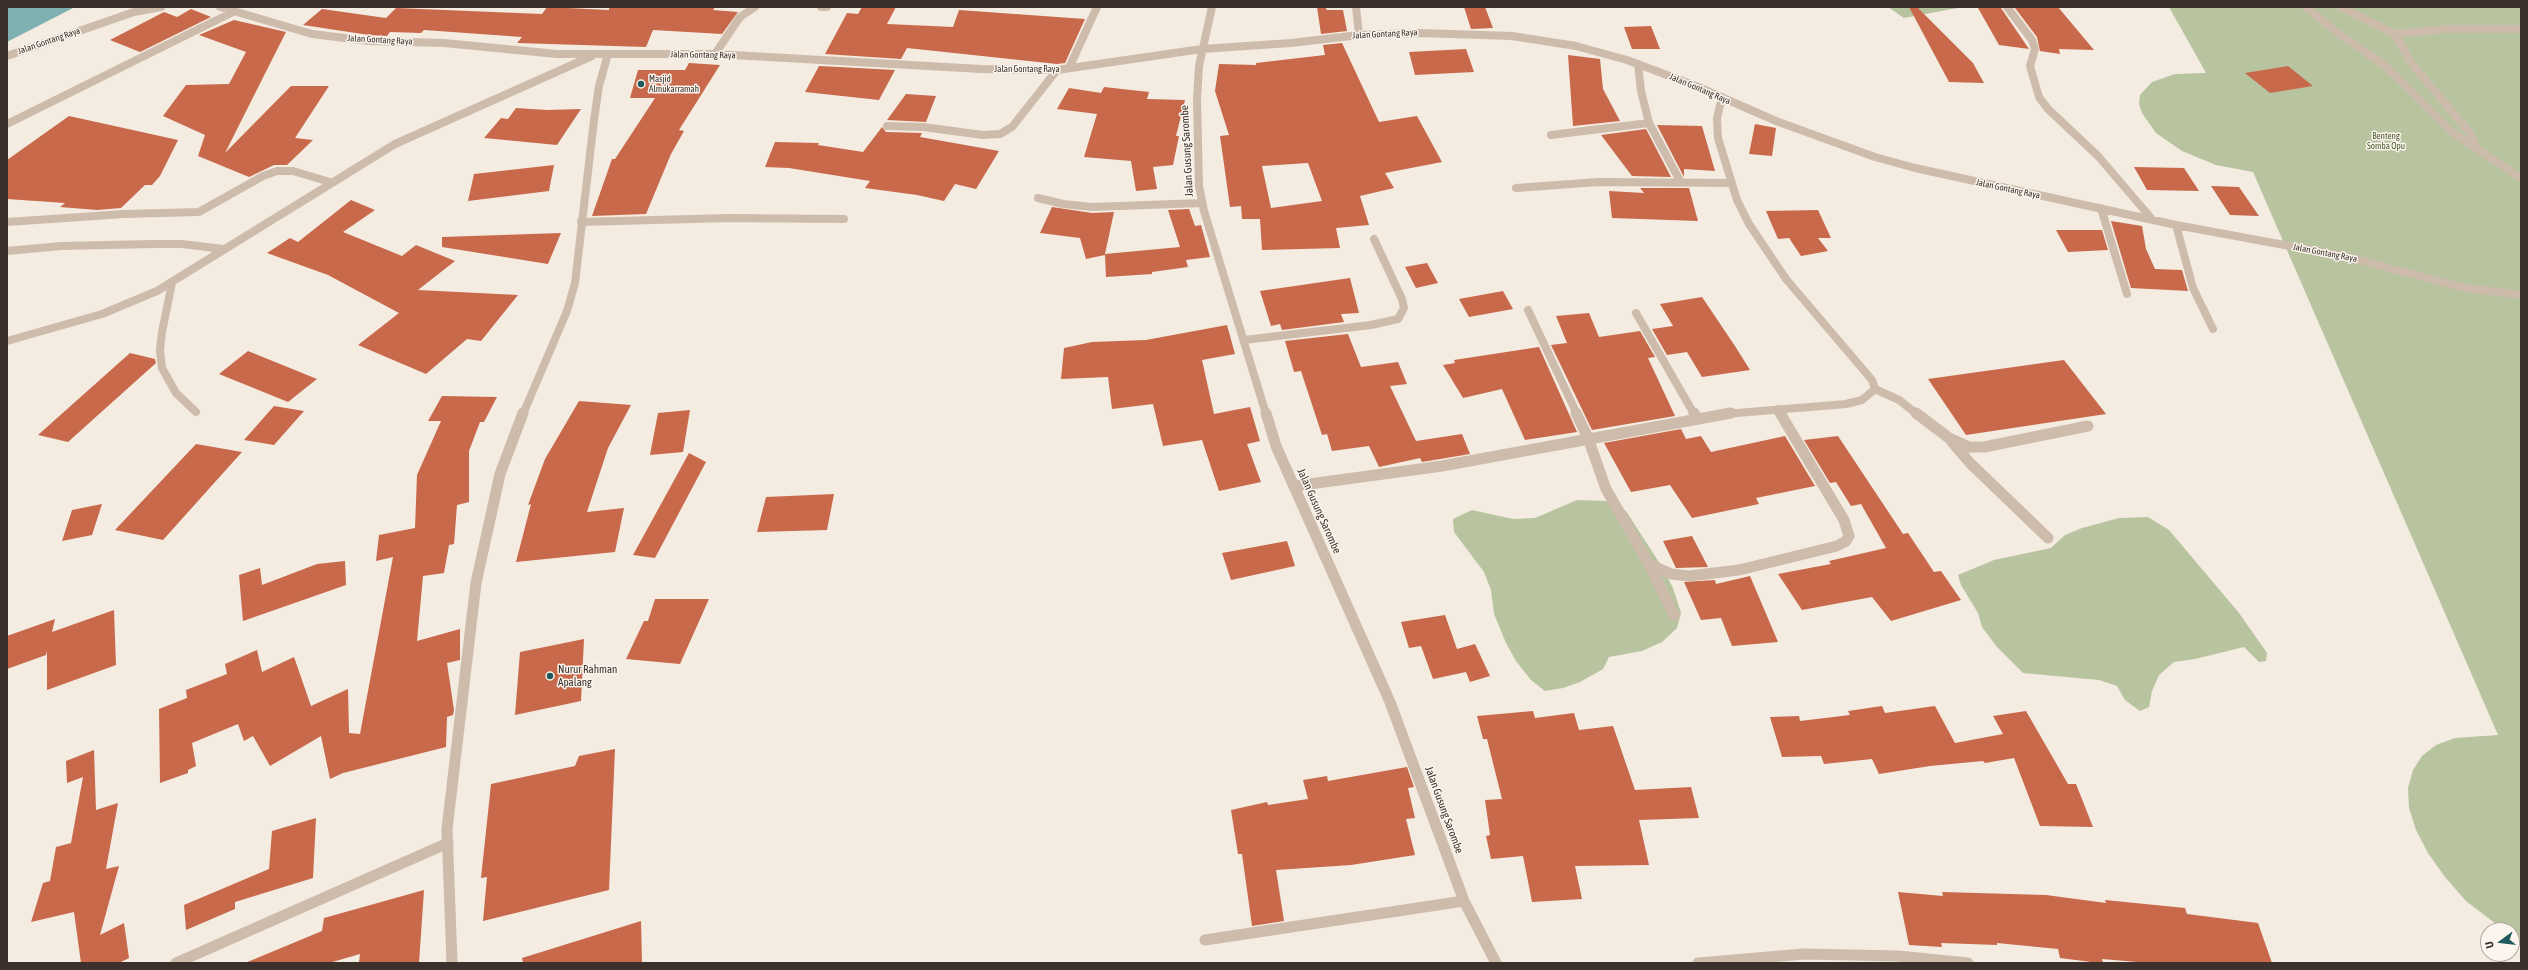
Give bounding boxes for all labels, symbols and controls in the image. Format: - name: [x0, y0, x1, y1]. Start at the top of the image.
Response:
- street label: Jalan Gontang Raya: [16, 25, 82, 57]
- street label: Jalan Gontang Raya: [1352, 27, 1418, 41]
- street label: Jalan Gontang Raya: [347, 33, 413, 47]
- street label: Jalan Gontang Raya: [670, 49, 736, 61]
- street label: Jalan Gontang Raya: [994, 64, 1060, 74]
- street label: Jalan Gontang Raya: [1668, 71, 1732, 107]
- place label: Masjid Almukarramah: [649, 74, 699, 95]
- marker: Masjid Almukarramah: [636, 79, 646, 89]
- street label: Jalan Gusung Sarombe: [1178, 105, 1196, 197]
- park label: Benteng Somba Opu: [2367, 131, 2405, 152]
- street label: Jalan Gontang Raya: [1975, 177, 2041, 201]
- street label: Jalan Gontang Raya: [2292, 241, 2358, 265]
- street label: Jalan Gusung Sarombe: [1294, 466, 1344, 556]
- place label: Nurur Rahman Apalang: [558, 663, 617, 689]
- marker: Nurur Rahman Apalang: [545, 671, 555, 681]
- street label: Jalan Gusung Sarombe: [1422, 765, 1466, 855]
- north arrow: [2480, 922, 2520, 962]
- text: U: [2483, 940, 2496, 950]

